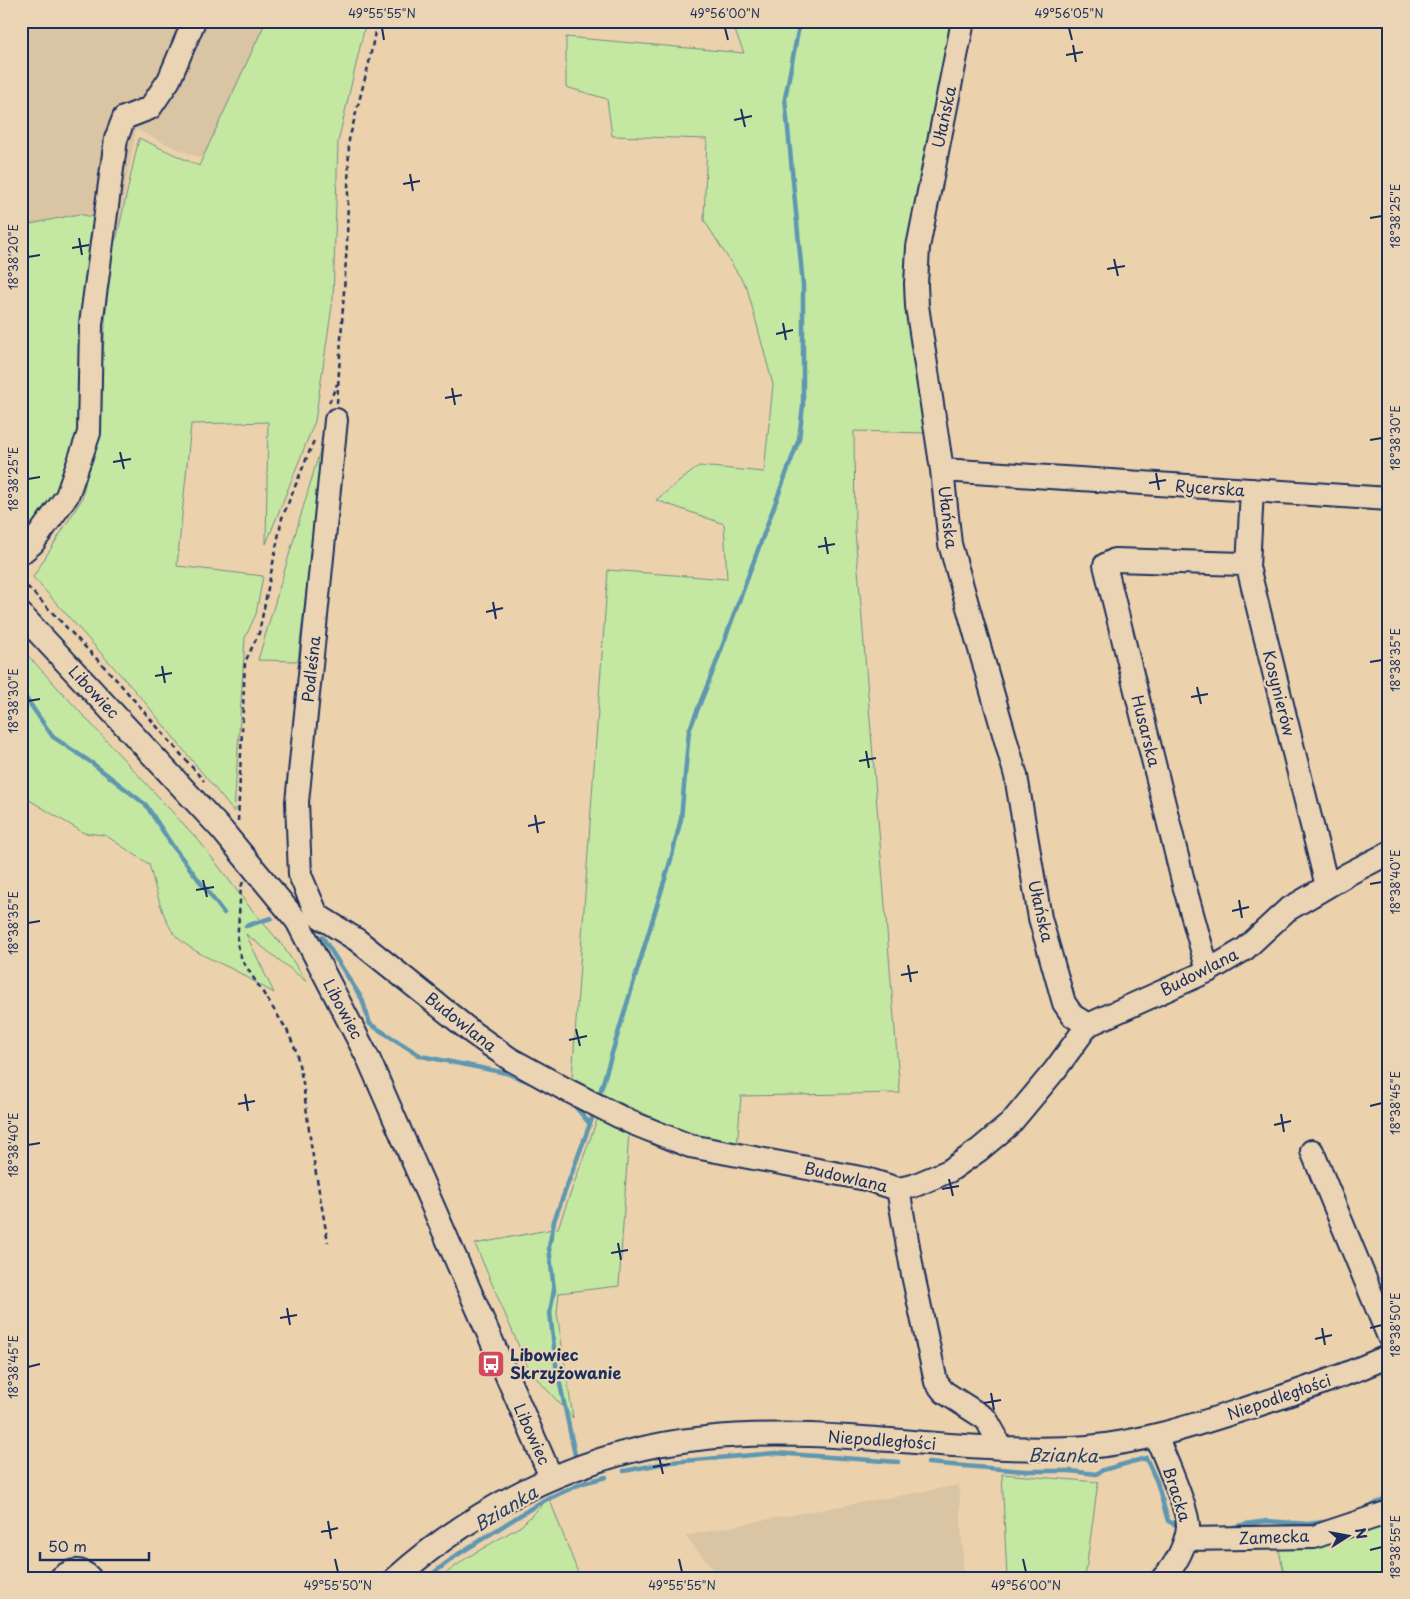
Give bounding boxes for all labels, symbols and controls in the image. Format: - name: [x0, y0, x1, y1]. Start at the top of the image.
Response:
- text: 49°55'55"N: [348, 4, 416, 22]
- text: 49°56'00"N: [690, 4, 760, 22]
- text: 49°56'05"N: [1034, 4, 1104, 22]
- street label: Ułańska: [925, 83, 961, 150]
- text: 18°38'25"E: [1386, 184, 1404, 248]
- text: 18°38'20"E: [4, 224, 22, 290]
- text: 18°38'30"E: [1386, 405, 1404, 471]
- text: 18°38'25"E: [4, 447, 22, 511]
- street label: Rycerska: [1174, 473, 1246, 501]
- street label: Ułańska: [933, 484, 965, 550]
- text: 18°38'35"E: [1386, 628, 1404, 692]
- street label: Podleśna: [295, 635, 325, 703]
- street label: Kosynierów: [1258, 647, 1302, 739]
- street label: Libowiec: [64, 659, 126, 723]
- text: 18°38'30"E: [4, 668, 22, 734]
- street label: Husarska: [1126, 692, 1167, 769]
- text: 18°38'40"E: [1386, 849, 1404, 915]
- street label: Ułańska: [1023, 877, 1061, 944]
- text: 18°38'35"E: [4, 891, 22, 955]
- street label: Budowlana: [1155, 941, 1242, 1001]
- street label: Libowiec: [318, 974, 370, 1043]
- street label: Budowlana: [421, 986, 502, 1057]
- text: 18°38'45"E: [1386, 1071, 1404, 1135]
- text: 18°38'40"E: [4, 1112, 22, 1178]
- street label: Budowlana: [802, 1155, 890, 1197]
- text: 18°38'50"E: [1386, 1293, 1404, 1357]
- text: 18°38'45"E: [4, 1335, 22, 1399]
- place label: Libowiec Skrzyżowanie: [510, 1342, 622, 1384]
- bus stop icon: Libowiec Skrzyżowanie: [476, 1349, 506, 1379]
- street label: Niepodległości: [1223, 1367, 1334, 1425]
- street label: Libowiec: [509, 1399, 557, 1468]
- street label: Niepodległości: [827, 1423, 937, 1455]
- water label: Bzianka: [1028, 1440, 1099, 1469]
- street label: Bracka: [1158, 1463, 1198, 1524]
- water label: Bzianka: [468, 1478, 543, 1537]
- north arrow: [1322, 1512, 1372, 1562]
- text: 18°38'55"E: [1386, 1515, 1404, 1579]
- street label: Zamecka: [1238, 1523, 1310, 1549]
- text: N: [1350, 1526, 1373, 1541]
- scale bar: [40, 1529, 149, 1561]
- text: 50 m: [48, 1534, 87, 1557]
- text: 49°55'50"N: [304, 1576, 372, 1594]
- text: 49°55'55"N: [648, 1576, 716, 1594]
- text: 49°56'00"N: [991, 1576, 1061, 1594]

